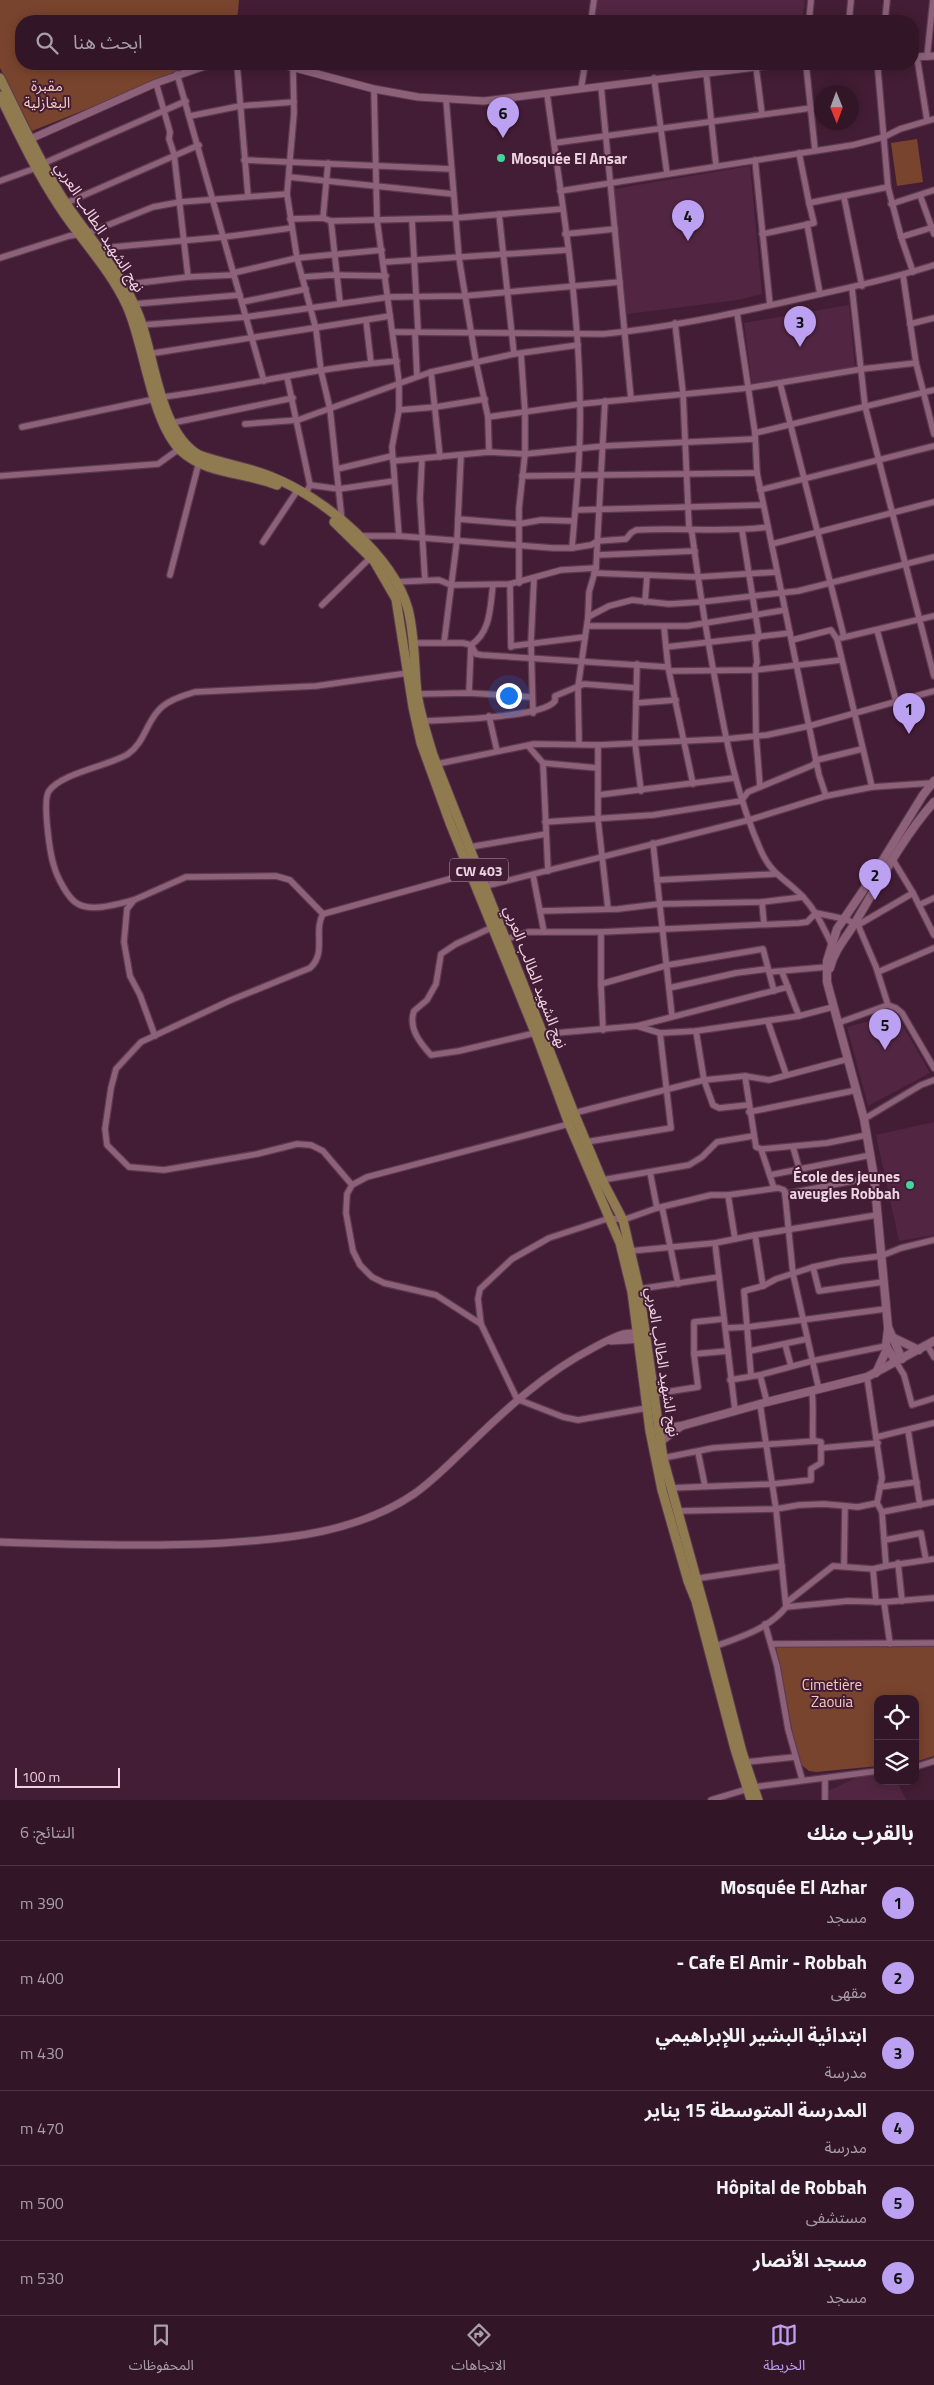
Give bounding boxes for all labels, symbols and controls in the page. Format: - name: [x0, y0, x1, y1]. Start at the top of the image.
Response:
- search box: [15, 15, 919, 70]
- text: ابحث هنا: [73, 27, 143, 56]
- icon: search: [33, 29, 61, 57]
- park label: مقبرة البغازلية: [24, 74, 70, 114]
- north arrow: [814, 85, 859, 130]
- pin: 6: [487, 97, 519, 138]
- place label: Mosquée El Ansar: [511, 147, 628, 170]
- marker: Mosquée El Ansar: [495, 152, 507, 164]
- street label: نهج الشهيد الطالب العربي: [48, 157, 151, 297]
- pin: 4: [672, 200, 704, 241]
- pin: 3: [784, 306, 816, 347]
- your location: [496, 683, 522, 709]
- pin: 1: [893, 693, 925, 734]
- road number: CW 403: [450, 858, 508, 882]
- pin: 2: [859, 859, 891, 900]
- street label: نهج الشهيد الطالب العربي: [497, 902, 574, 1052]
- pin: 5: [869, 1009, 901, 1050]
- place label: École des jeunes aveugles Robbah: [790, 1165, 900, 1205]
- marker: École des jeunes aveugles Robbah: [904, 1179, 916, 1191]
- street label: نهج الشهيد الطالب العربي: [639, 1285, 686, 1439]
- park label: Cimetière Zaouia: [802, 1673, 862, 1713]
- map controls: [874, 1695, 919, 1785]
- button: locate: [874, 1695, 919, 1740]
- button: layers: [874, 1740, 919, 1785]
- scale bar: [15, 1765, 120, 1788]
- text: 100 m: [22, 1766, 60, 1787]
- text: بالقرب منك: [807, 1816, 914, 1848]
- text: النتائج: 6: [20, 1820, 75, 1844]
- text: Mosquée El Azhar: [720, 1872, 867, 1901]
- text: 390 m: [20, 1891, 64, 1915]
- text: 1: [894, 1891, 902, 1915]
- text: مسجد: [826, 1905, 867, 1929]
- text: Cafe El Amir - Robbah -: [677, 1947, 867, 1976]
- text: 400 m: [20, 1966, 64, 1990]
- text: 2: [894, 1966, 902, 1990]
- text: مقهى: [831, 1980, 867, 2004]
- text: ابتدائية البشير اللإبراهيمي: [655, 2020, 867, 2049]
- text: 430 m: [20, 2041, 64, 2065]
- text: 3: [894, 2041, 902, 2065]
- text: مدرسة: [824, 2060, 867, 2084]
- text: المدرسة المتوسطة 15 يناير: [645, 2095, 867, 2124]
- text: 470 m: [20, 2116, 64, 2140]
- text: 4: [894, 2116, 902, 2140]
- text: مدرسة: [824, 2135, 867, 2159]
- text: Hôpital de Robbah: [716, 2172, 867, 2201]
- text: 500 m: [20, 2191, 64, 2215]
- text: 5: [894, 2191, 902, 2215]
- text: مستشفى: [806, 2205, 867, 2229]
- text: مسجد الأنصار: [753, 2245, 867, 2274]
- text: 530 m: [20, 2266, 64, 2290]
- text: 6: [894, 2266, 902, 2290]
- text: مسجد: [826, 2285, 867, 2309]
- tab: المحفوظات: [129, 2321, 194, 2380]
- tab: الاتجاهات: [451, 2321, 506, 2380]
- tab: الخريطة: [763, 2321, 805, 2380]

